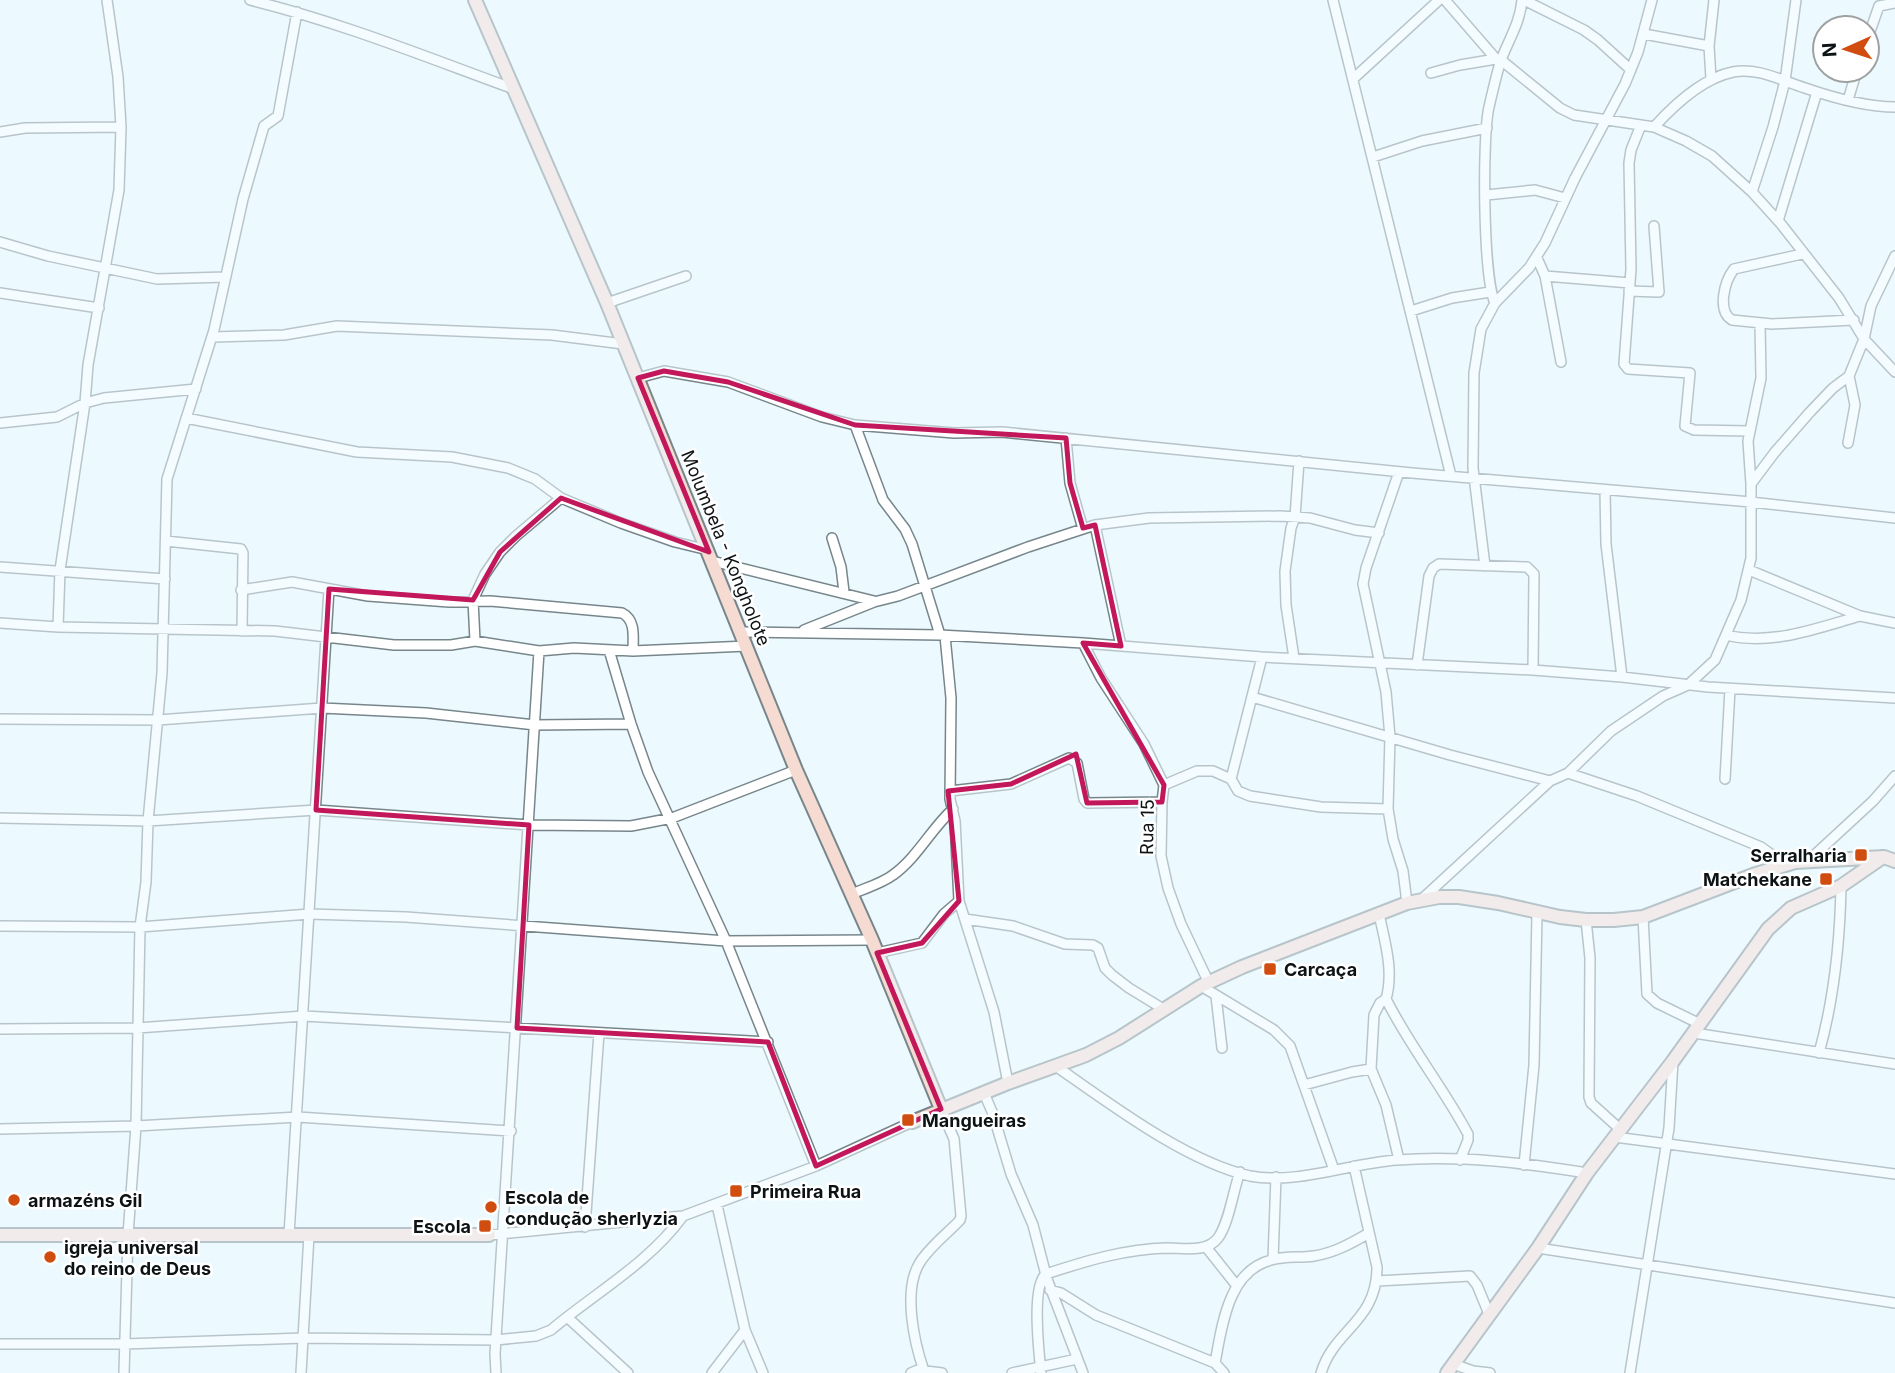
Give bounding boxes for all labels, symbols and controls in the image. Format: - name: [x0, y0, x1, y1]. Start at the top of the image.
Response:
- north arrow: [1811, 14, 1881, 84]
- text: N: [1818, 42, 1841, 58]
- street label: Molumbela - Kongholote: [677, 447, 775, 649]
- street label: Rua 15: [1136, 799, 1158, 855]
- place label: Serralharia: [1750, 845, 1847, 866]
- marker: Serralharia: [1853, 847, 1869, 863]
- place label: Matchekane: [1703, 869, 1812, 890]
- marker: Matchekane: [1818, 871, 1834, 887]
- place label: Carcaça: [1284, 959, 1357, 980]
- marker: Carcaça: [1262, 961, 1278, 977]
- place label: Mangueiras: [922, 1110, 1026, 1131]
- marker: Mangueiras: [900, 1112, 916, 1128]
- place label: Primeira Rua: [750, 1181, 861, 1202]
- marker: Primeira Rua: [728, 1183, 744, 1199]
- place label: Escola de condução sherlyzia: [505, 1187, 678, 1229]
- place label: armazéns Gil: [28, 1190, 142, 1211]
- marker: armazéns Gil: [6, 1192, 22, 1208]
- marker: Escola de condução sherlyzia: [483, 1199, 499, 1215]
- place label: Escola: [413, 1216, 471, 1237]
- marker: Escola: [477, 1218, 493, 1234]
- place label: igreja universal do reino de Deus: [64, 1237, 211, 1279]
- marker: igreja universal do reino de Deus: [42, 1249, 58, 1265]

